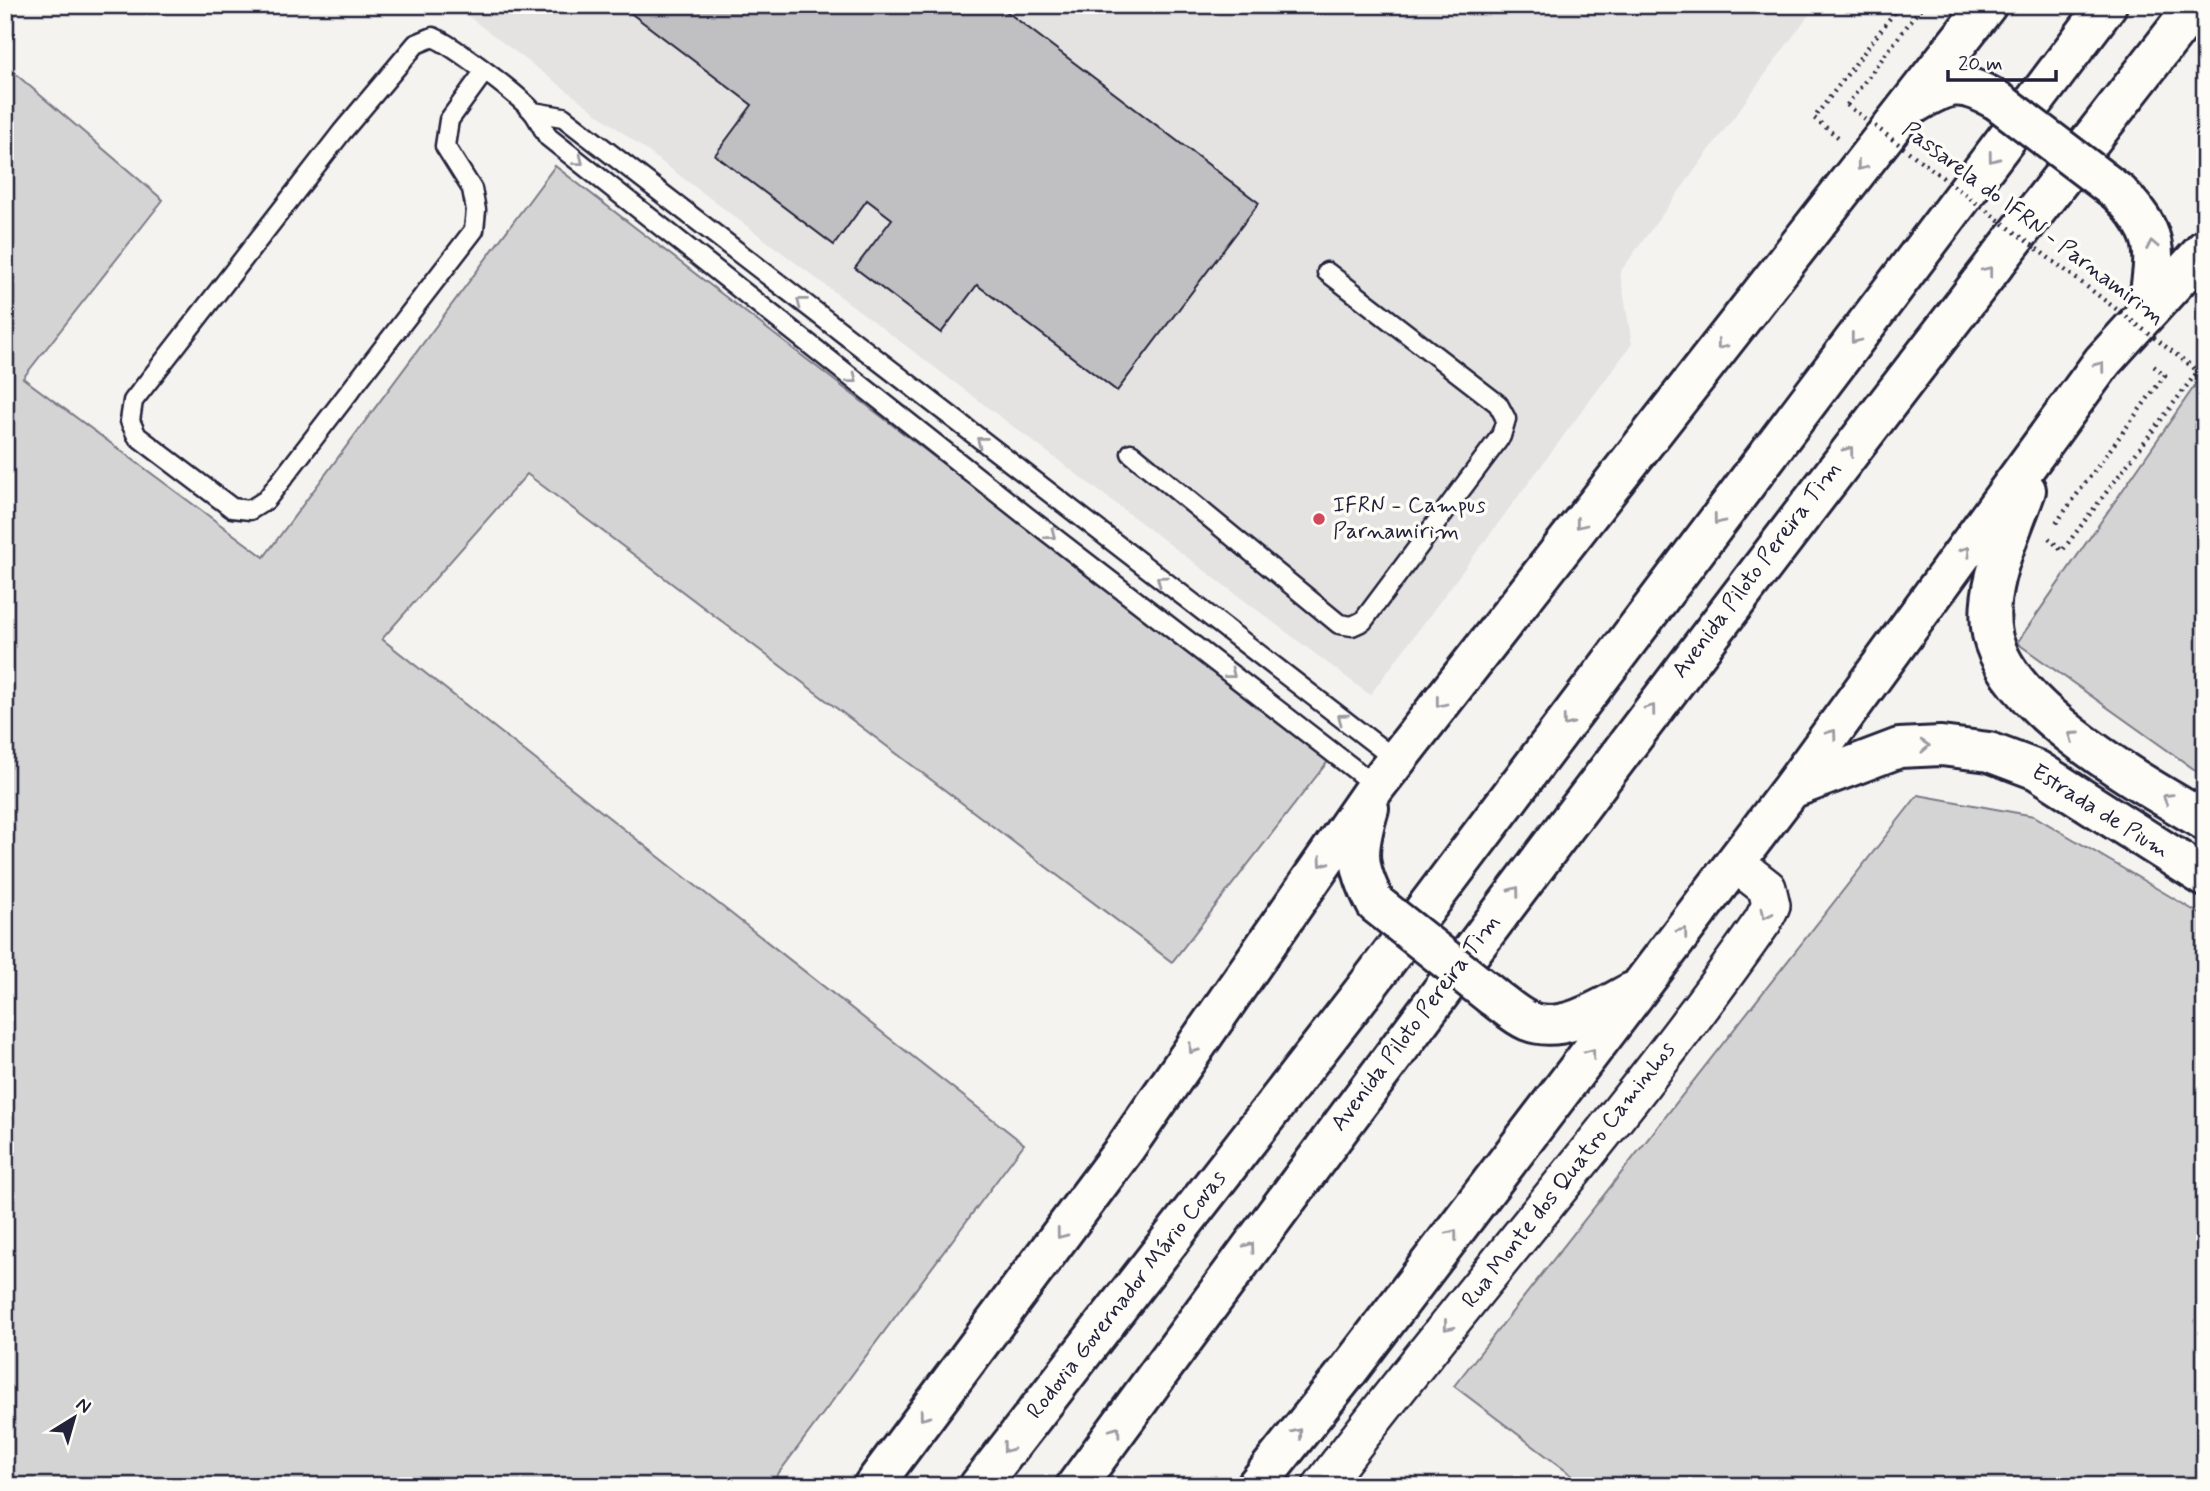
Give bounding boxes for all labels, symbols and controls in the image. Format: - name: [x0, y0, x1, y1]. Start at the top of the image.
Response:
- scale bar: [1948, 38, 2056, 82]
- text: 20 m: [1958, 50, 2003, 78]
- street label: Passarela do IFRN - Parnamirim: [1896, 115, 2170, 333]
- one-way arrow: [1988, 150, 2001, 163]
- one-way arrow: [571, 153, 583, 166]
- one-way arrow: [1856, 158, 1869, 171]
- one-way arrow: [2146, 239, 2161, 251]
- one-way arrow: [1980, 266, 1993, 279]
- one-way arrow: [797, 297, 809, 310]
- one-way arrow: [1851, 331, 1864, 344]
- one-way arrow: [1716, 337, 1729, 350]
- one-way arrow: [2091, 362, 2104, 374]
- one-way arrow: [846, 370, 858, 383]
- one-way arrow: [976, 436, 989, 449]
- one-way arrow: [1840, 446, 1853, 458]
- street label: Avenida Piloto Pereira Tim: [1665, 455, 1849, 685]
- place label: IFRN - Campus Parnamirim: [1333, 491, 1486, 547]
- marker: IFRN - Campus Parnamirim: [1311, 511, 1327, 527]
- one-way arrow: [1714, 512, 1726, 525]
- one-way arrow: [1576, 517, 1589, 529]
- one-way arrow: [1043, 526, 1056, 539]
- one-way arrow: [1958, 546, 1970, 558]
- one-way arrow: [1157, 575, 1169, 588]
- one-way arrow: [1223, 665, 1236, 678]
- one-way arrow: [1436, 696, 1449, 708]
- one-way arrow: [1642, 704, 1655, 717]
- one-way arrow: [1337, 714, 1350, 726]
- one-way arrow: [1563, 715, 1576, 727]
- one-way arrow: [1823, 729, 1836, 742]
- one-way arrow: [2068, 732, 2081, 744]
- one-way arrow: [1920, 739, 1931, 754]
- street label: Estrada de Pium: [2025, 758, 2175, 866]
- one-way arrow: [2161, 793, 2174, 806]
- one-way arrow: [1319, 854, 1331, 867]
- one-way arrow: [1506, 887, 1519, 899]
- one-way arrow: [1760, 907, 1774, 919]
- street label: Avenida Piloto Pereira Tim: [1324, 908, 1508, 1138]
- one-way arrow: [1674, 927, 1687, 940]
- street label: Rua Monte dos Quatro Caminhos: [1455, 1036, 1683, 1314]
- one-way arrow: [1189, 1041, 1201, 1054]
- one-way arrow: [1583, 1048, 1595, 1061]
- street label: Rodovia Governador Mário Covas: [1020, 1164, 1234, 1426]
- one-way arrow: [1057, 1226, 1069, 1239]
- one-way arrow: [1445, 1229, 1457, 1241]
- one-way arrow: [1242, 1242, 1254, 1255]
- one-way arrow: [1444, 1318, 1456, 1331]
- north arrow: [38, 1382, 108, 1452]
- text: N: [71, 1392, 96, 1419]
- one-way arrow: [920, 1408, 933, 1420]
- one-way arrow: [1108, 1426, 1120, 1439]
- one-way arrow: [1290, 1428, 1303, 1440]
- one-way arrow: [1003, 1440, 1016, 1453]

